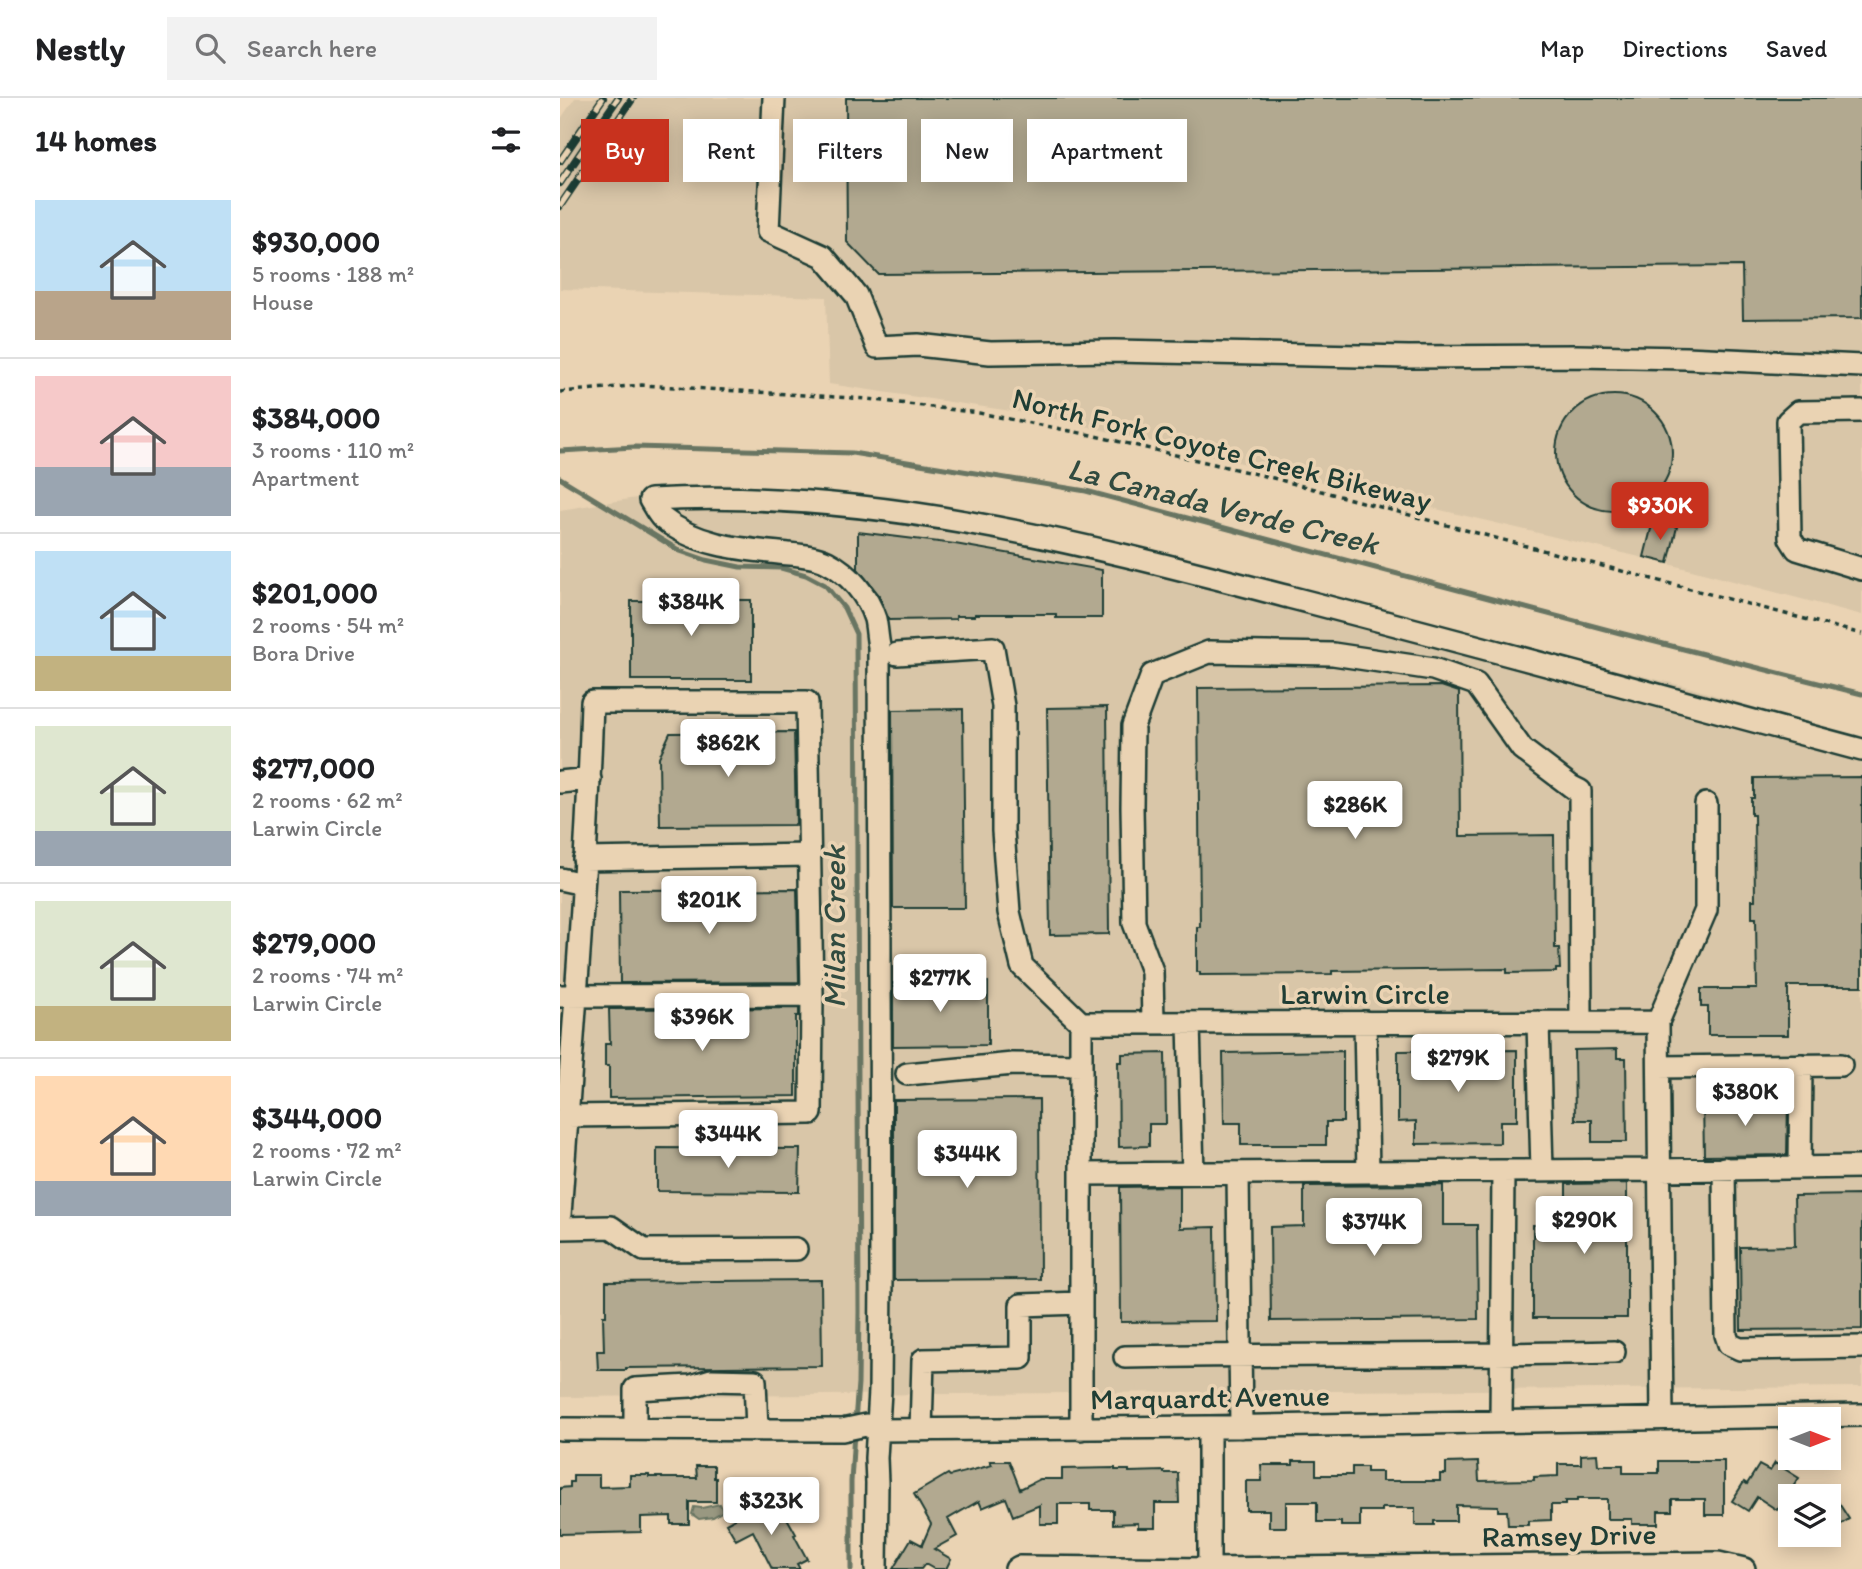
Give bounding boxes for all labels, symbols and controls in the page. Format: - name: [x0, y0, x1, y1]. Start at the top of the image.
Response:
- search box: [167, 17, 657, 80]
- text: Nestly: [35, 29, 125, 68]
- icon: search: [191, 29, 229, 67]
- text: Search here: [247, 32, 377, 64]
- text: Map: [1540, 34, 1584, 63]
- text: Directions: [1622, 34, 1728, 63]
- text: Saved: [1766, 34, 1827, 63]
- chip: Buy: [581, 119, 669, 182]
- chip: Rent: [683, 119, 779, 182]
- chip: Filters: [793, 119, 907, 182]
- chip: New: [921, 119, 1013, 182]
- chip: Apartment: [1027, 119, 1187, 182]
- icon: filters: [487, 121, 525, 159]
- text: 14 homes: [35, 122, 157, 159]
- text: $930,000: [252, 223, 380, 260]
- icon: home: [91, 228, 175, 312]
- text: 5 rooms · 188 m²: [252, 260, 414, 288]
- text: House: [252, 288, 314, 316]
- street label: North Fork Coyote Creek Bikeway: [1008, 379, 1436, 519]
- text: $384,000: [252, 399, 381, 436]
- icon: home: [91, 404, 175, 488]
- text: 3 rooms · 110 m²: [252, 436, 414, 464]
- water label: La Canada Verde Creek: [1064, 449, 1384, 563]
- text: Apartment: [252, 464, 359, 492]
- pin: $930K: [1611, 482, 1709, 542]
- text: $930K: [1627, 491, 1693, 519]
- text: $201,000: [252, 574, 378, 611]
- pin: $384K: [642, 578, 740, 638]
- icon: home: [91, 579, 175, 663]
- text: $384K: [658, 587, 724, 615]
- text: 2 rooms · 54 m²: [252, 611, 404, 639]
- text: Bora Drive: [252, 639, 355, 667]
- pin: $862K: [679, 720, 777, 779]
- text: $862K: [696, 728, 760, 756]
- text: $277,000: [252, 749, 375, 786]
- icon: home: [91, 754, 175, 838]
- pin: $286K: [1306, 782, 1404, 841]
- text: 2 rooms · 62 m²: [252, 786, 403, 814]
- text: $286K: [1323, 790, 1387, 818]
- text: Larwin Circle: [252, 814, 382, 842]
- water label: Milan Creek: [815, 844, 853, 1008]
- pin: $201K: [660, 876, 758, 936]
- text: $201K: [677, 885, 741, 913]
- text: $279,000: [252, 924, 376, 961]
- icon: home: [91, 929, 175, 1013]
- pin: $277K: [891, 954, 989, 1014]
- text: 2 rooms · 74 m²: [252, 961, 404, 989]
- text: $277K: [909, 963, 971, 991]
- street label: Larwin Circle: [1280, 975, 1450, 1012]
- text: Larwin Circle: [252, 989, 382, 1017]
- pin: $396K: [653, 993, 751, 1053]
- text: $396K: [670, 1002, 734, 1030]
- pin: $279K: [1409, 1034, 1507, 1094]
- text: $279K: [1427, 1043, 1489, 1071]
- pin: $380K: [1696, 1068, 1794, 1128]
- text: $380K: [1712, 1077, 1778, 1105]
- text: $344,000: [252, 1099, 382, 1136]
- icon: home: [91, 1104, 175, 1188]
- pin: $344K: [679, 1110, 777, 1170]
- text: $344K: [695, 1119, 761, 1147]
- pin: $344K: [918, 1130, 1016, 1190]
- text: 2 rooms · 72 m²: [252, 1136, 402, 1164]
- text: $344K: [934, 1139, 1000, 1167]
- text: Larwin Circle: [252, 1164, 382, 1192]
- pin: $290K: [1535, 1196, 1633, 1256]
- pin: $374K: [1325, 1198, 1423, 1258]
- text: $290K: [1552, 1205, 1616, 1233]
- text: $374K: [1342, 1207, 1406, 1235]
- street label: Marquardt Avenue: [1090, 1376, 1330, 1418]
- north arrow: [1778, 1407, 1841, 1470]
- map controls: [1778, 1407, 1841, 1547]
- pin: $323K: [722, 1478, 820, 1537]
- button: layers: [1778, 1484, 1841, 1547]
- text: $323K: [739, 1486, 803, 1514]
- street label: Ramsey Drive: [1481, 1515, 1657, 1555]

